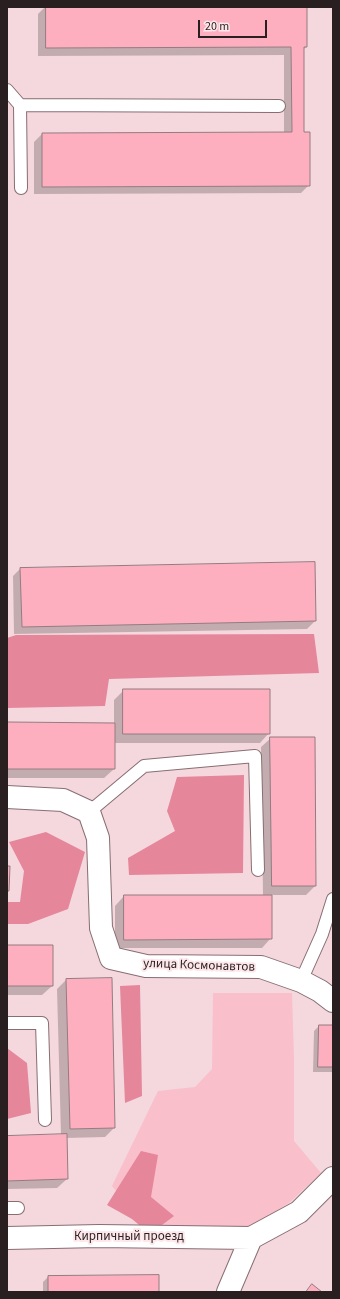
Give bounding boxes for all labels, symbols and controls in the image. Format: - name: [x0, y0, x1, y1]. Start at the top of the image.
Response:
- scale bar: [200, 12, 269, 38]
- text: 20 m: [205, 18, 229, 35]
- street label: улица Космонавтов: [143, 956, 255, 976]
- street label: Кирпичный проезд: [74, 1229, 184, 1245]

